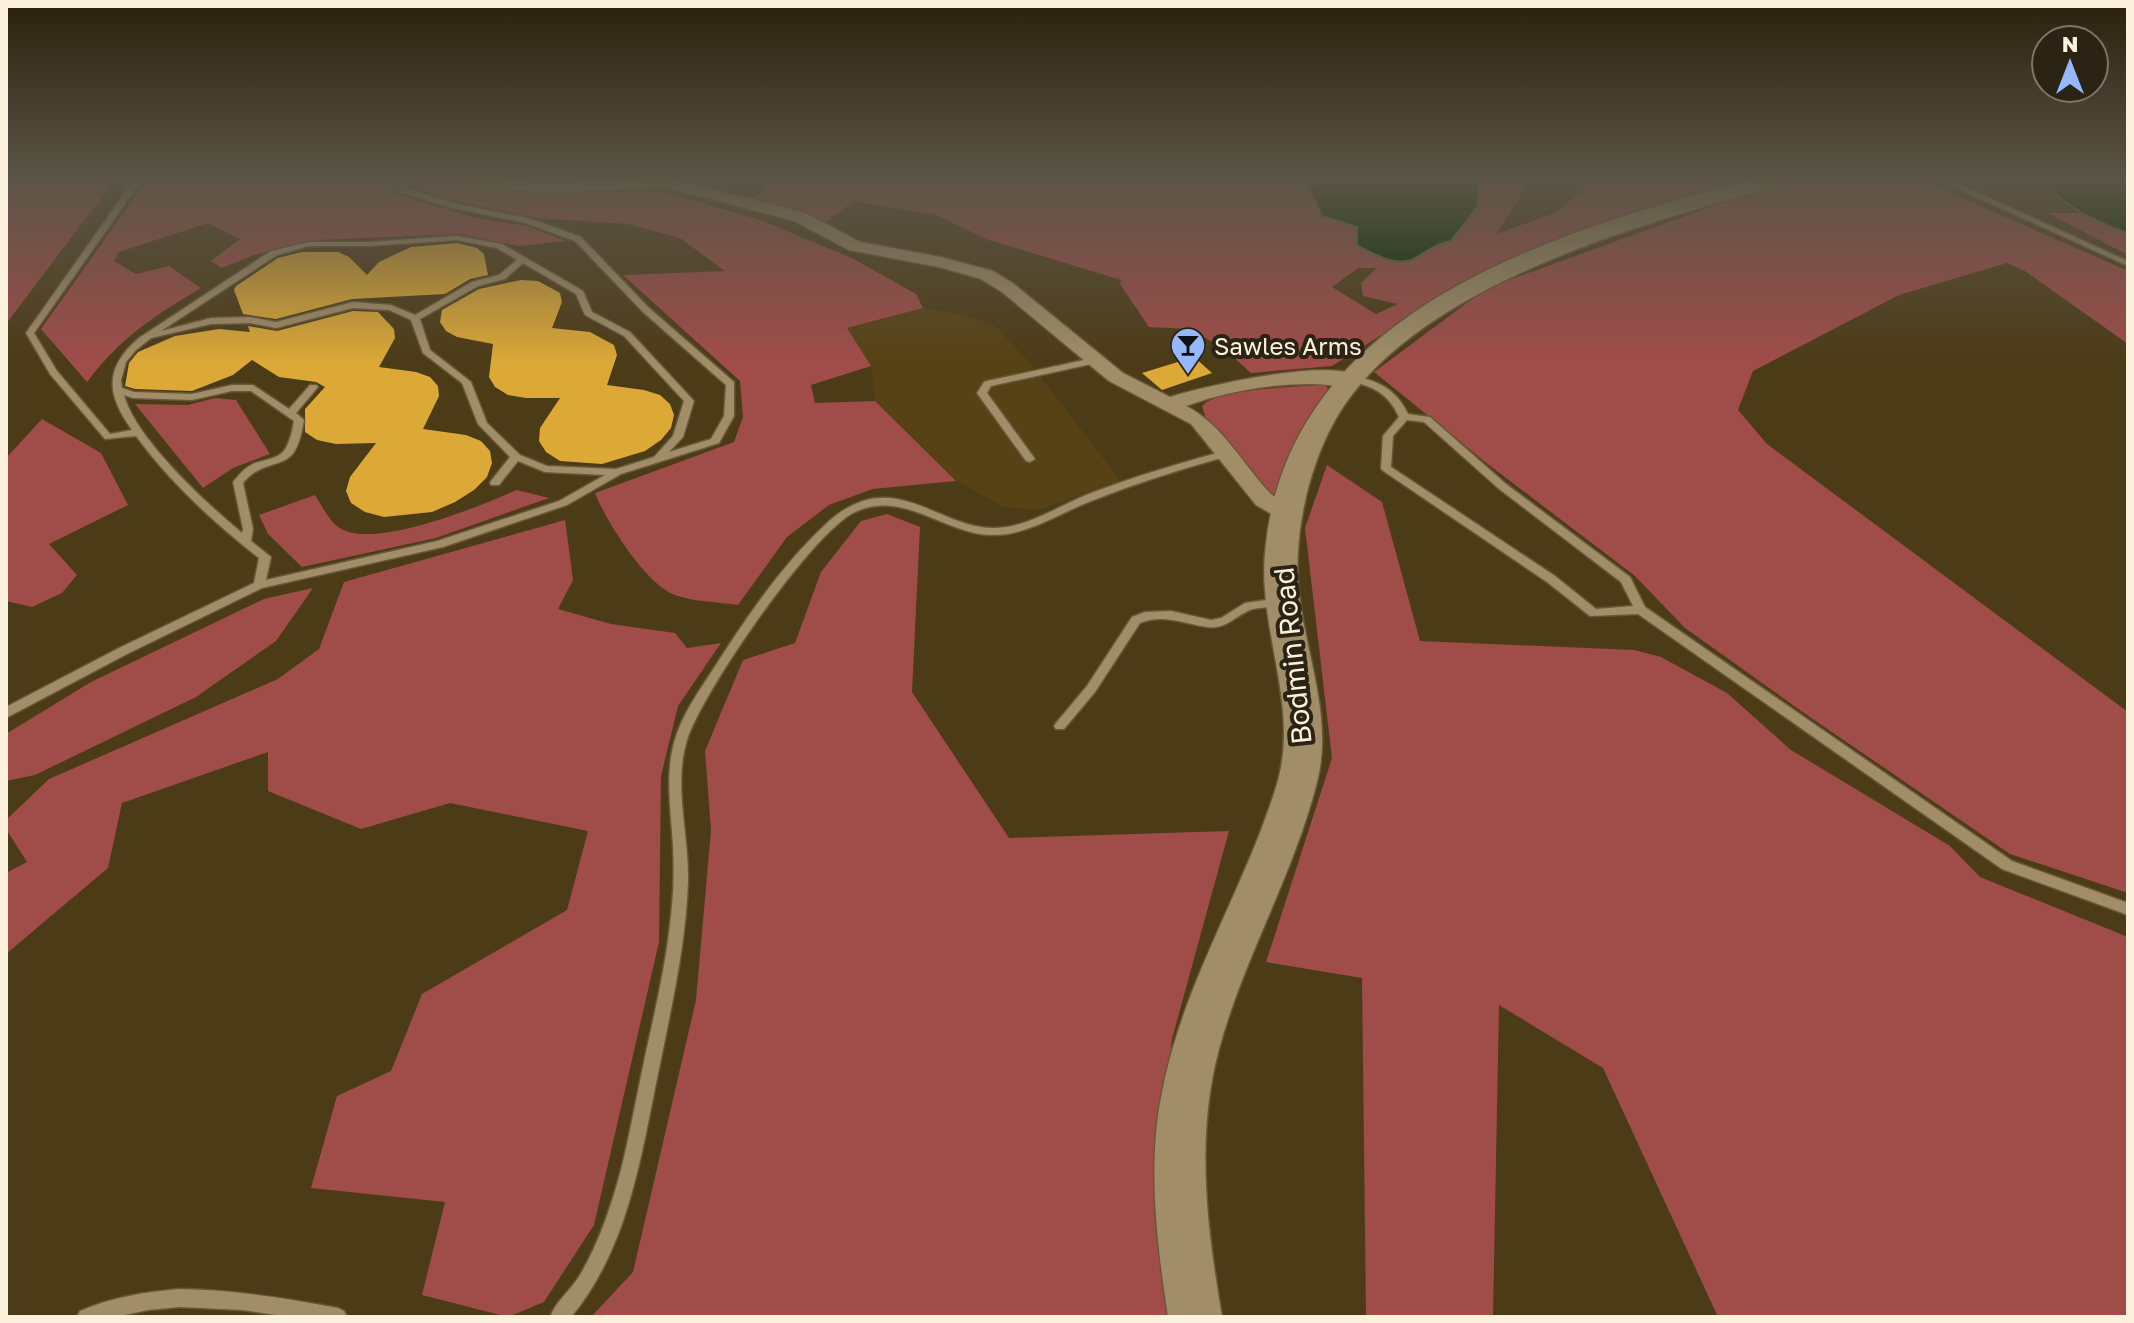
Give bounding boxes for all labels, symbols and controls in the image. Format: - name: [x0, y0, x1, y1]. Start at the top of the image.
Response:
- north arrow: [2030, 24, 2110, 104]
- text: N: [2062, 30, 2078, 57]
- bar icon: Sawles Arms: [1169, 326, 1207, 376]
- place label: Sawles Arms: [1214, 331, 1362, 360]
- street label: Bodmin Road: [1266, 566, 1318, 746]

